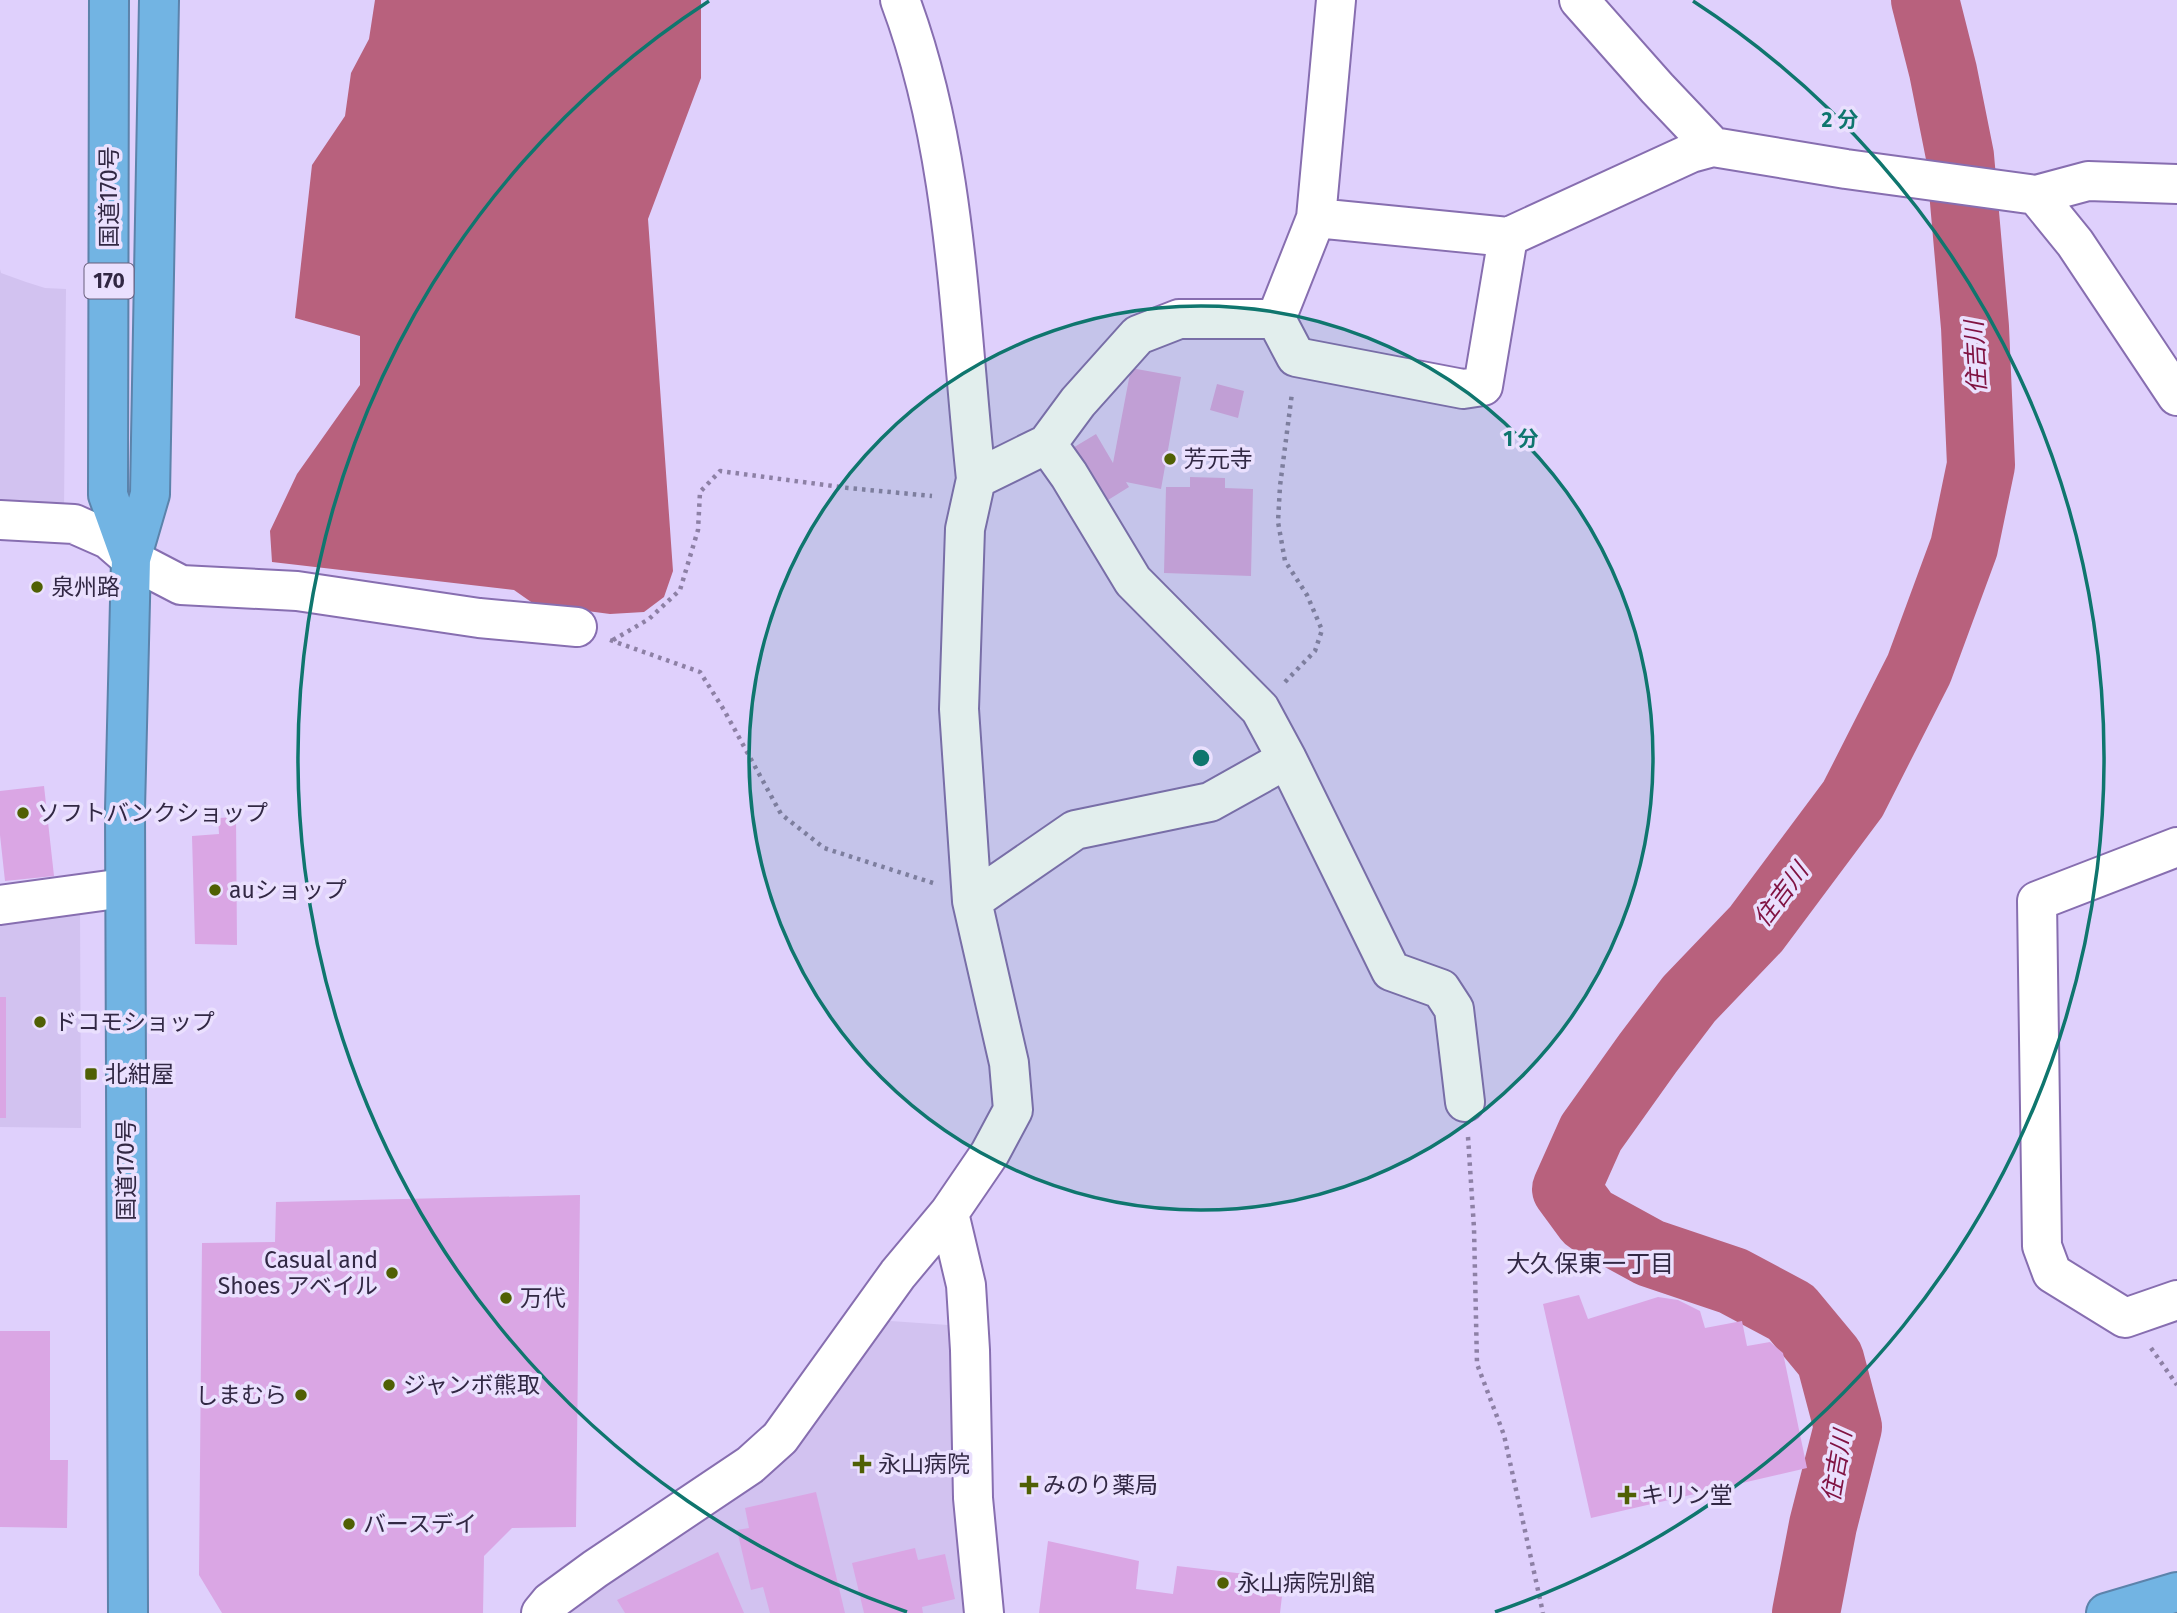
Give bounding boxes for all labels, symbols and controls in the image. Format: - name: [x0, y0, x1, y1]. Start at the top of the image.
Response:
- text: 2 分: [1822, 107, 1858, 133]
- street label: 国道170号: [95, 146, 123, 248]
- road number: 170: [84, 264, 134, 298]
- water label: 住吉川: [1960, 317, 1992, 394]
- text: 1 分: [1503, 426, 1539, 452]
- place label: 芳元寺: [1184, 445, 1253, 473]
- marker: 芳元寺: [1162, 451, 1178, 467]
- place label: 泉州路: [51, 573, 120, 601]
- marker: 泉州路: [29, 579, 45, 595]
- centre of rings: [1189, 746, 1213, 770]
- place label: ソフトバンクショップ: [37, 799, 268, 827]
- marker: ソフトバンクショップ: [15, 805, 31, 821]
- water label: 住吉川: [1748, 855, 1816, 932]
- place label: auショップ: [229, 876, 347, 904]
- marker: auショップ: [207, 882, 223, 898]
- place label: ドコモショップ: [54, 1008, 215, 1036]
- marker: ドコモショップ: [32, 1014, 48, 1030]
- place label: 北紺屋: [105, 1060, 174, 1088]
- marker: 北紺屋: [83, 1066, 99, 1082]
- street label: 国道170号: [112, 1119, 140, 1221]
- place label: Casual and Shoes アベイル: [218, 1246, 378, 1300]
- district label: 大久保東一丁目: [1506, 1250, 1674, 1278]
- marker: Casual and Shoes アベイル: [384, 1265, 400, 1281]
- place label: 万代: [520, 1284, 566, 1312]
- marker: 万代: [498, 1290, 514, 1306]
- place label: ジャンボ熊取: [403, 1371, 540, 1399]
- marker: ジャンボ熊取: [381, 1377, 397, 1393]
- place label: しまむら: [195, 1381, 287, 1409]
- marker: しまむら: [293, 1387, 309, 1403]
- water label: 住吉川: [1817, 1425, 1858, 1504]
- place label: 永山病院: [878, 1450, 970, 1478]
- marker: 永山病院: [852, 1454, 872, 1474]
- place label: みのり薬局: [1043, 1471, 1158, 1499]
- marker: みのり薬局: [1021, 1477, 1037, 1493]
- place label: キリン堂: [1641, 1481, 1733, 1509]
- marker: キリン堂: [1619, 1487, 1635, 1503]
- place label: バースデイ: [363, 1510, 477, 1538]
- marker: バースデイ: [341, 1516, 357, 1532]
- place label: 永山病院別館: [1237, 1569, 1375, 1597]
- marker: 永山病院別館: [1215, 1575, 1231, 1591]

